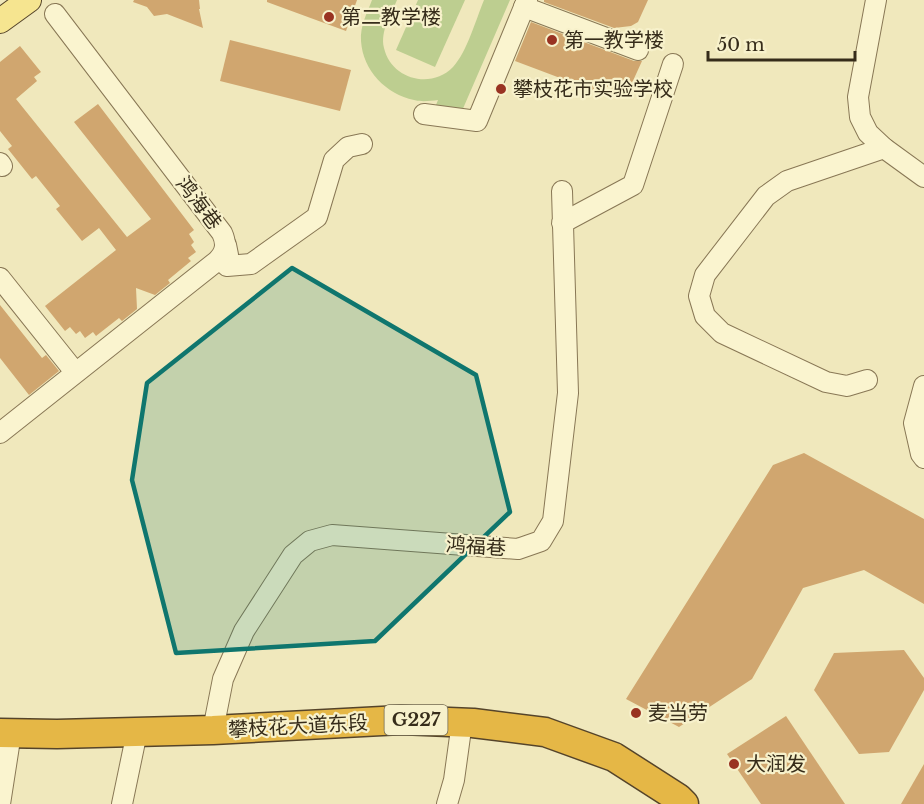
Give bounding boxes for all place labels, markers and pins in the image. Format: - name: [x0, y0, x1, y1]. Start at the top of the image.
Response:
- place label: 第二教学楼: [341, 5, 441, 29]
- marker: 第二教学楼: [322, 10, 336, 24]
- place label: 第一教学楼: [564, 28, 664, 52]
- marker: 第一教学楼: [545, 33, 559, 47]
- place label: 攀枝花市实验学校: [513, 77, 673, 101]
- marker: 攀枝花市实验学校: [494, 82, 508, 96]
- place label: 麦当劳: [648, 701, 708, 725]
- marker: 麦当劳: [629, 706, 643, 720]
- place label: 大润发: [746, 752, 806, 776]
- marker: 大润发: [727, 757, 741, 771]

